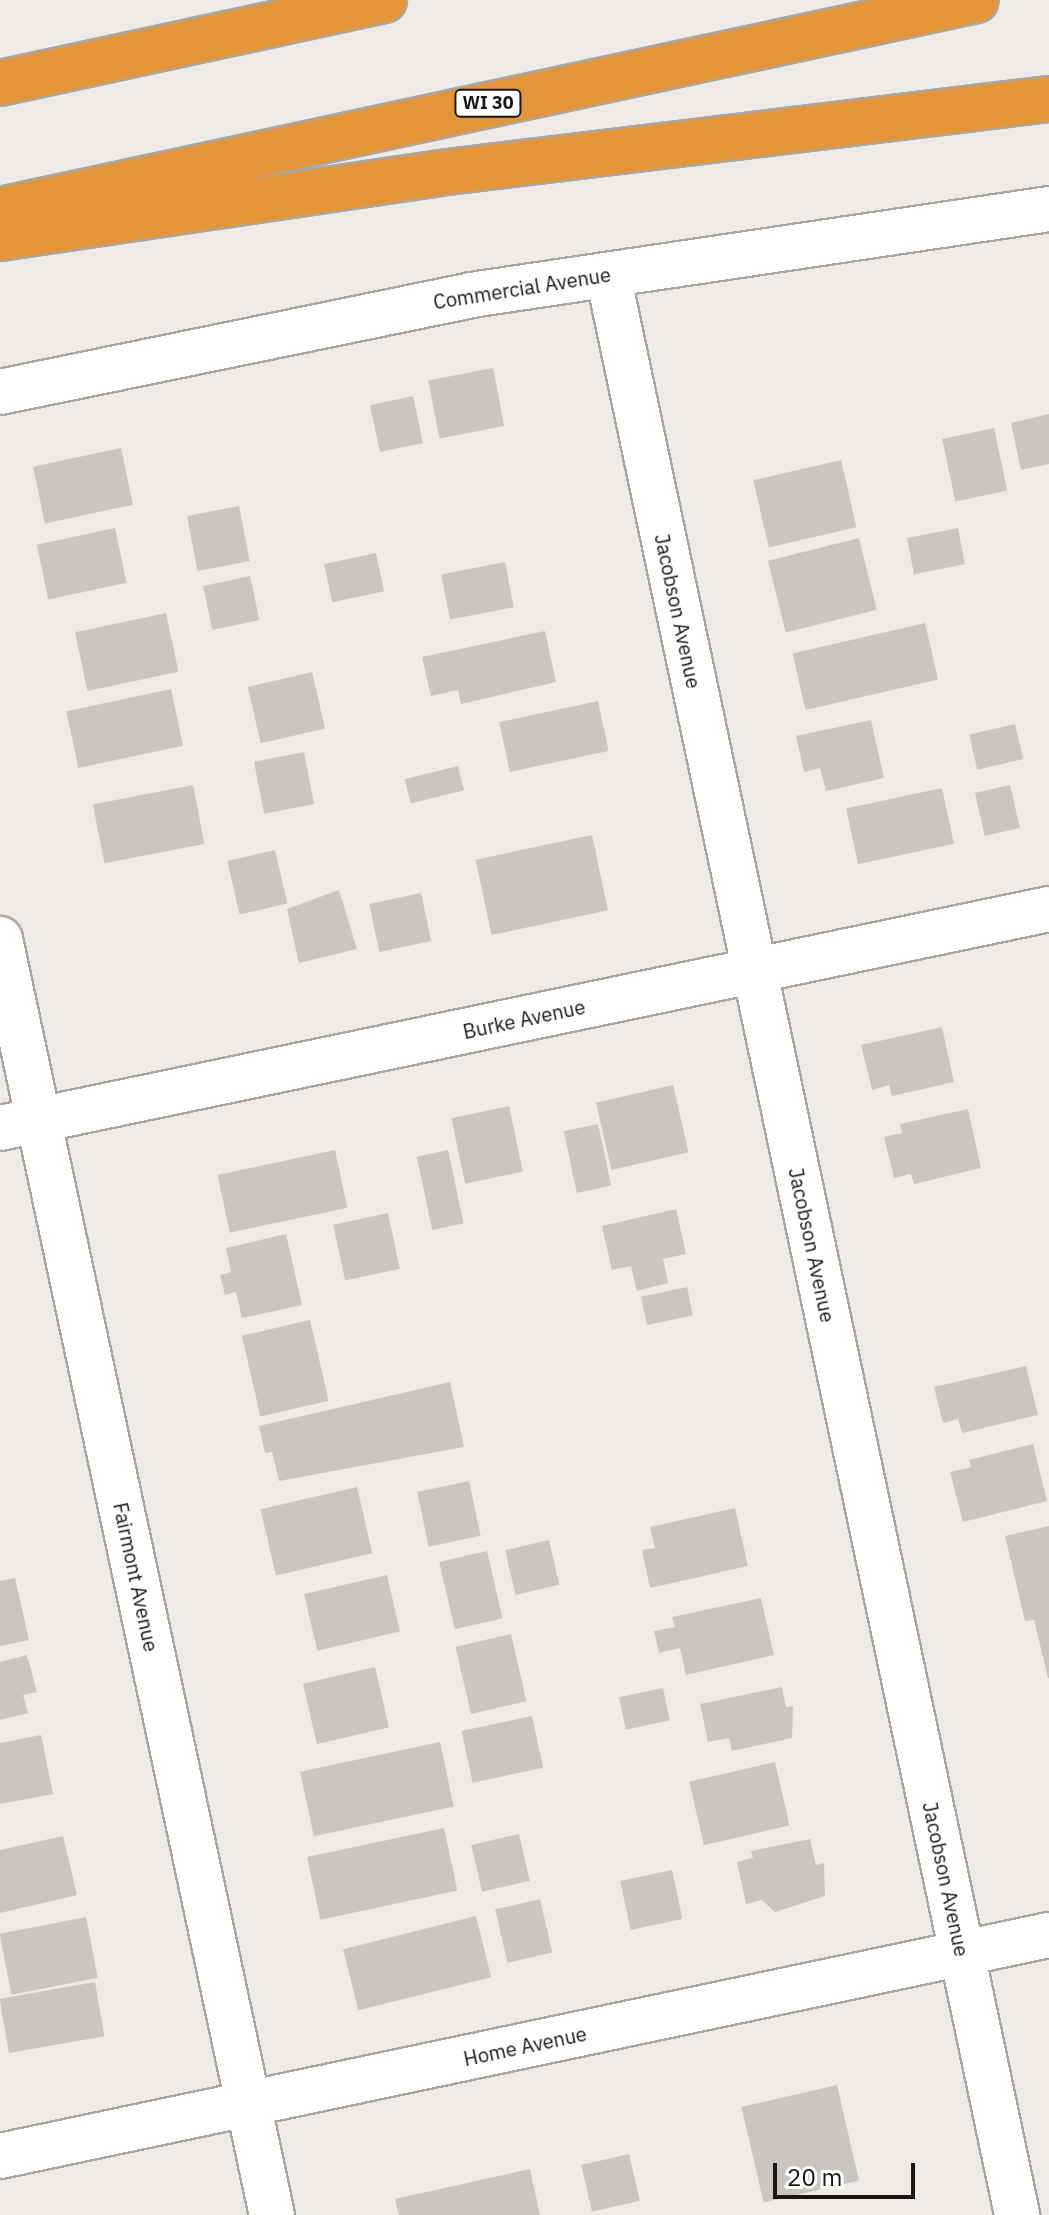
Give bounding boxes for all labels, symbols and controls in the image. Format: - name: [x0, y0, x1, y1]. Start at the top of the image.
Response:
- road number: WI 30: [454, 89, 522, 117]
- street label: Commercial Avenue: [432, 262, 612, 314]
- street label: Jacobson Avenue: [650, 532, 706, 690]
- street label: Burke Avenue: [461, 994, 587, 1044]
- street label: Jacobson Avenue: [784, 1166, 840, 1324]
- street label: Fairmont Avenue: [108, 1500, 164, 1654]
- street label: Jacobson Avenue: [918, 1800, 974, 1958]
- street label: Home Avenue: [461, 2021, 589, 2071]
- scale bar: [777, 2147, 919, 2197]
- text: 20 m: [787, 2161, 842, 2193]

